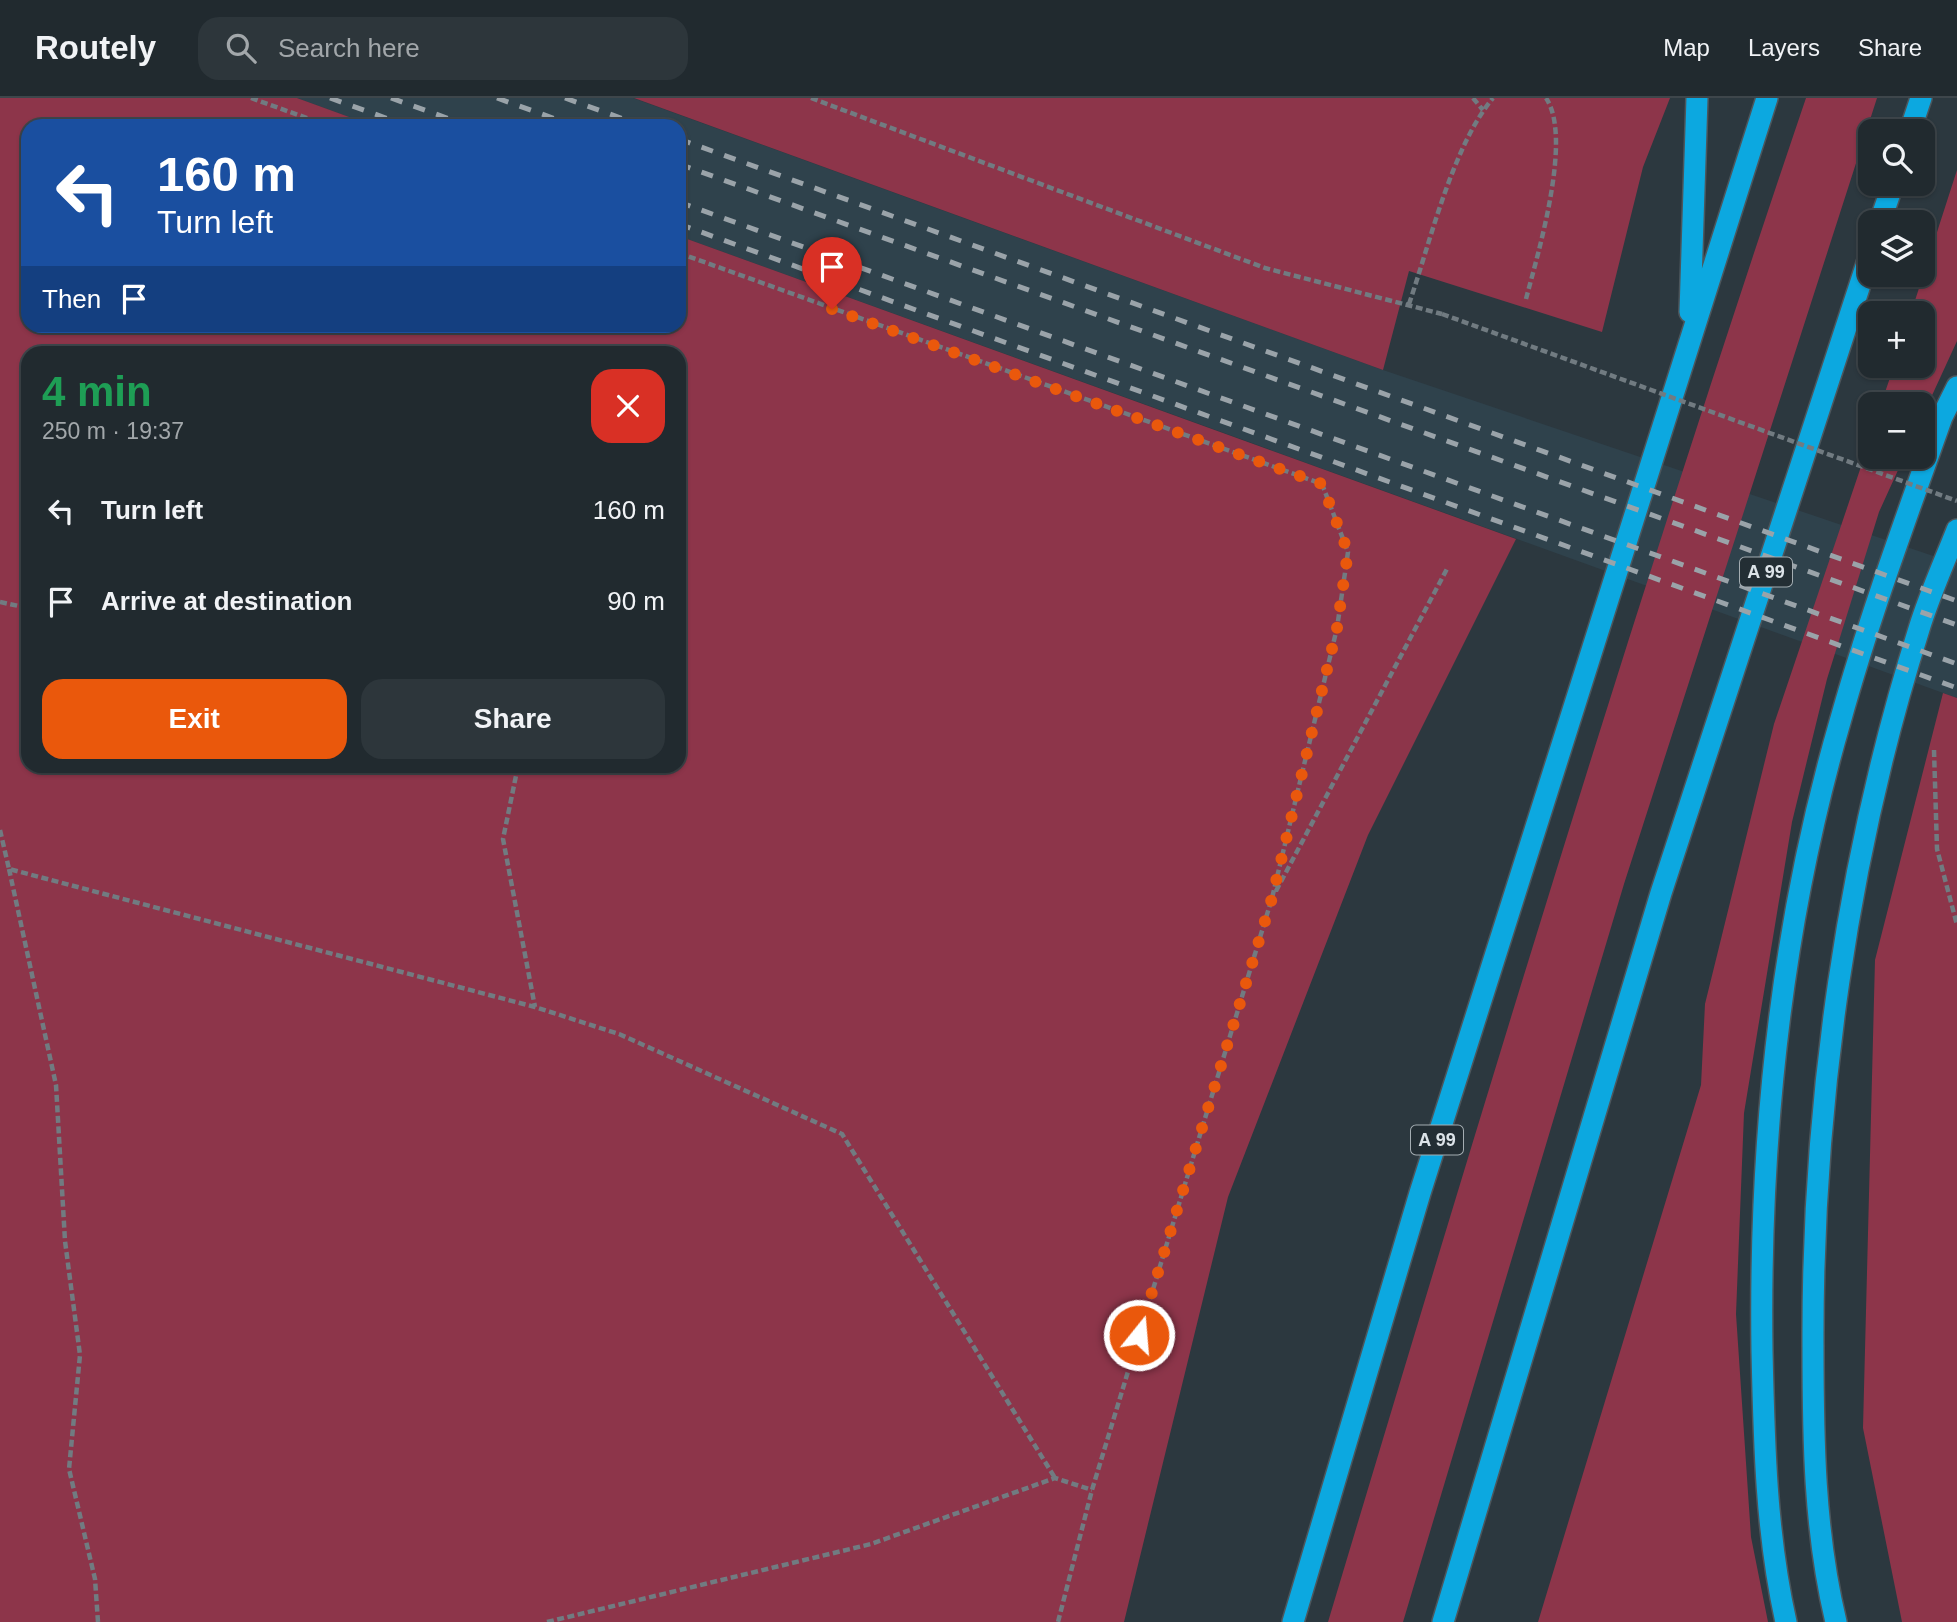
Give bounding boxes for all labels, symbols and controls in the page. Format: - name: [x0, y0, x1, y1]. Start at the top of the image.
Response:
- search box: [198, 17, 688, 80]
- text: Routely: [35, 29, 156, 66]
- icon: search: [222, 29, 260, 67]
- text: Search here: [278, 33, 420, 63]
- text: Map: [1663, 34, 1710, 61]
- text: Layers: [1748, 34, 1820, 61]
- text: Share: [1858, 34, 1922, 61]
- map controls: [1858, 119, 1935, 469]
- button: search: [1858, 119, 1935, 196]
- icon: left: [42, 147, 133, 238]
- text: 160 m: [157, 147, 296, 201]
- text: Turn left: [157, 204, 273, 240]
- button: layers: [1858, 210, 1935, 287]
- pin: [802, 237, 862, 309]
- icon: arrive: [813, 248, 851, 286]
- icon: arrive: [115, 280, 153, 318]
- text: Then: [42, 284, 101, 314]
- button: +: [1858, 301, 1935, 378]
- text: 4 min: [42, 368, 152, 415]
- button: close: [591, 369, 665, 443]
- button: −: [1858, 392, 1935, 469]
- text: 250 m · 19:37: [42, 418, 184, 444]
- icon: left: [42, 492, 80, 530]
- text: Turn left: [101, 495, 203, 525]
- text: 160 m: [593, 495, 665, 525]
- road number: A 99: [1740, 558, 1792, 586]
- icon: arrive: [42, 583, 80, 621]
- text: Arrive at destination: [101, 586, 352, 616]
- text: 90 m: [607, 586, 665, 616]
- button: Exit: [42, 679, 347, 759]
- button: Share: [361, 679, 665, 759]
- road number: A 99: [1411, 1126, 1463, 1154]
- position arrow: [1102, 1298, 1176, 1372]

